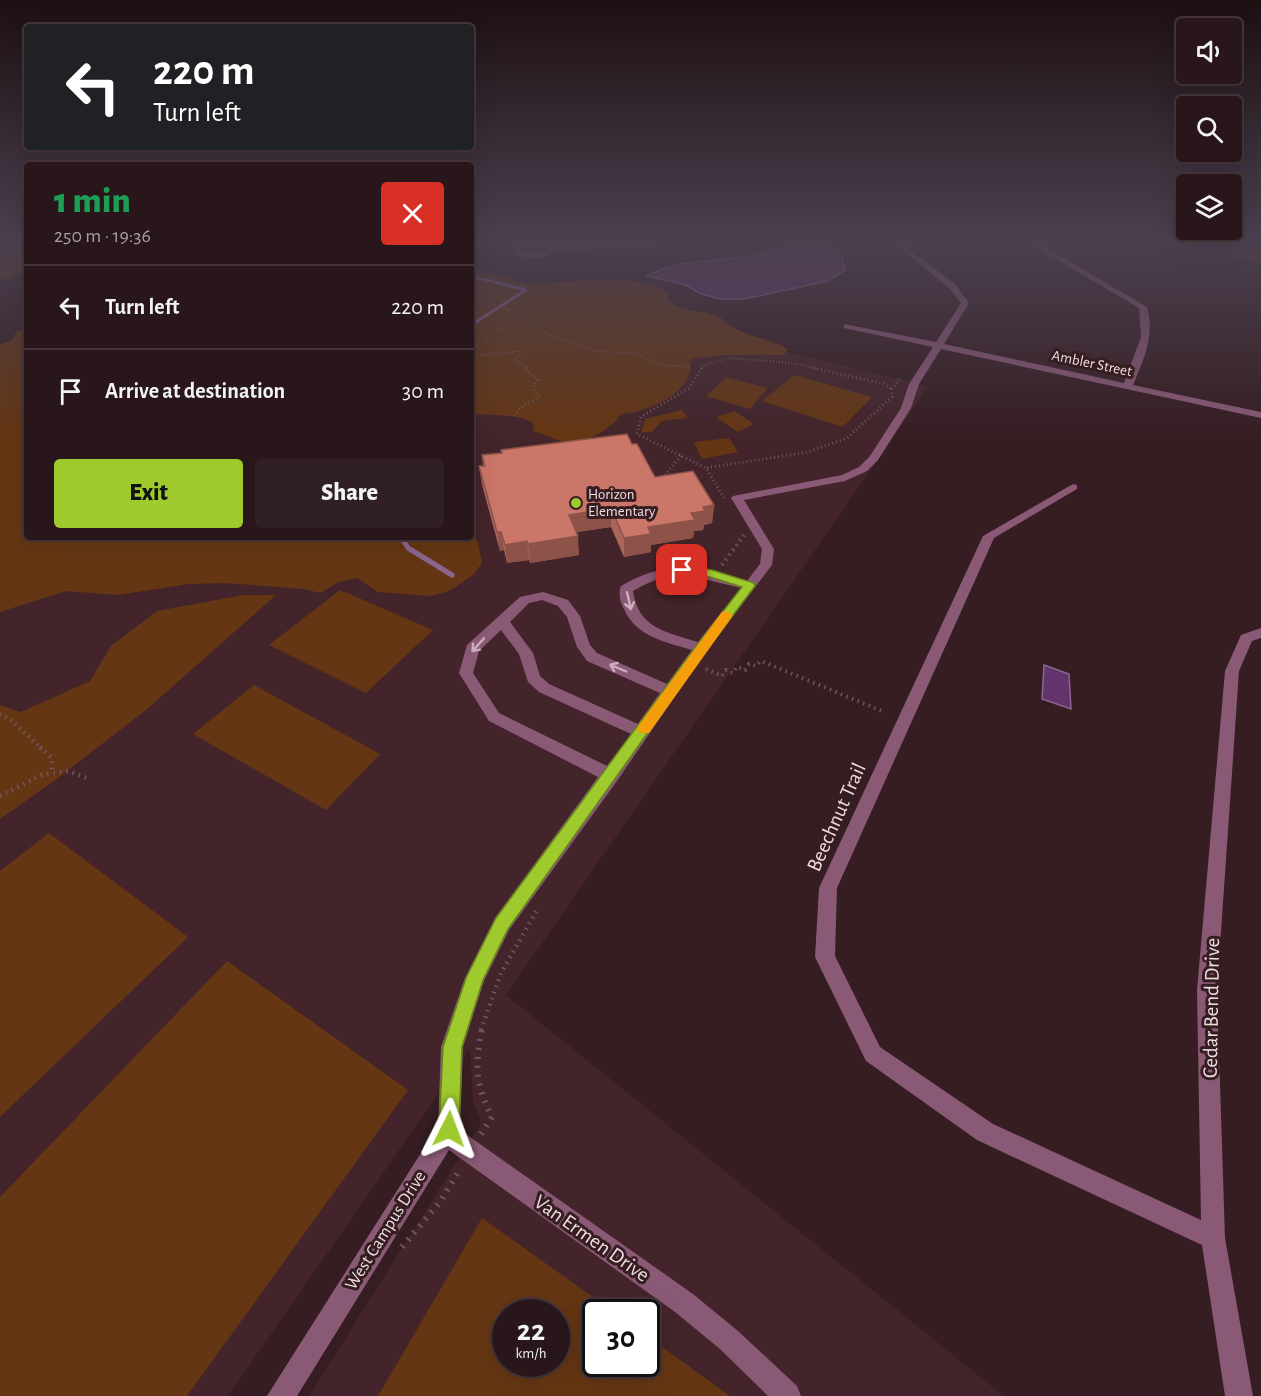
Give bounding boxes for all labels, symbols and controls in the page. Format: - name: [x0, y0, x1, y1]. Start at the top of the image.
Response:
- map controls: [1176, 18, 1242, 240]
- button: sound: [1176, 18, 1242, 84]
- icon: left: [54, 48, 132, 126]
- text: 220 m: [153, 50, 255, 92]
- button: search: [1176, 96, 1242, 162]
- text: Turn left: [153, 99, 241, 126]
- button: layers: [1176, 174, 1242, 240]
- button: close: [381, 182, 444, 245]
- text: 1 min: [54, 183, 131, 219]
- text: 250 m · 19:36: [54, 226, 151, 246]
- icon: left: [54, 291, 87, 324]
- text: Turn left: [105, 296, 179, 318]
- text: 220 m: [391, 296, 444, 318]
- street label: Ambler Street: [1050, 348, 1134, 379]
- icon: arrive: [54, 375, 87, 408]
- text: Arrive at destination: [105, 380, 285, 402]
- text: 30 m: [402, 380, 444, 402]
- button: Exit: [54, 459, 243, 528]
- button: Share: [255, 459, 444, 528]
- place label: Horizon Elementary: [588, 487, 656, 519]
- marker: Horizon Elementary: [569, 496, 583, 510]
- pin: [656, 544, 707, 595]
- icon: arrive: [665, 553, 698, 586]
- one-way arrow: [623, 591, 635, 610]
- one-way arrow: [471, 637, 485, 652]
- one-way arrow: [609, 662, 627, 673]
- street label: Beechnut Trail: [803, 760, 870, 875]
- street label: Cedar Bend Drive: [1200, 938, 1223, 1078]
- position arrow: [417, 1097, 481, 1161]
- street label: West Campus Drive: [342, 1168, 430, 1293]
- street label: Van Ermen Drive: [530, 1191, 653, 1286]
- speed limit sign: 30: [582, 1299, 660, 1377]
- text: 22: [517, 1316, 545, 1346]
- text: km/h: [516, 1346, 546, 1361]

